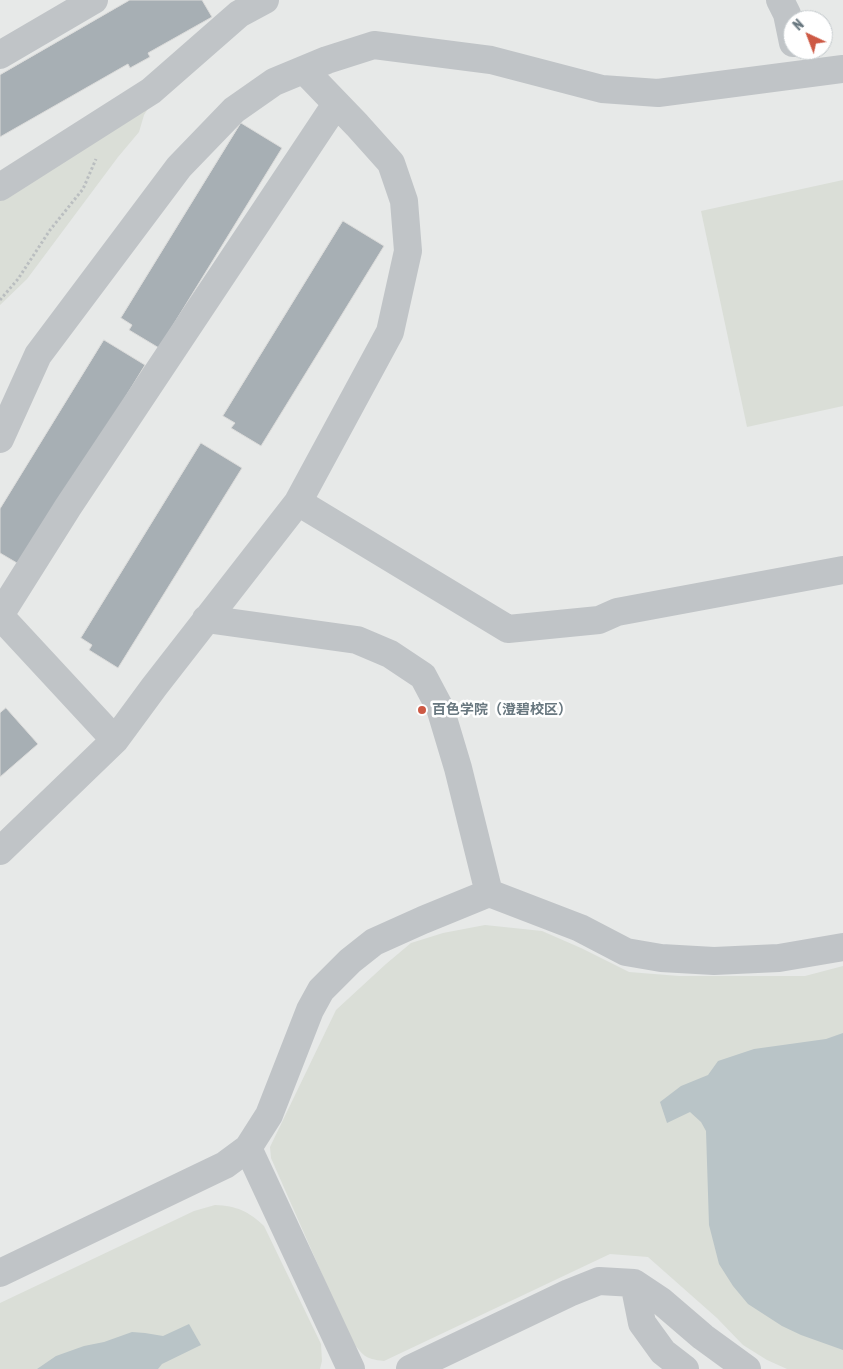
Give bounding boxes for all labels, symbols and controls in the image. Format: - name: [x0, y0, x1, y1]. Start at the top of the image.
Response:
- north arrow: [783, 10, 833, 60]
- text: N: [790, 16, 807, 33]
- place label: 百色学院（澄碧校区）: [432, 702, 572, 718]
- marker: 百色学院（澄碧校区）: [416, 704, 428, 716]

